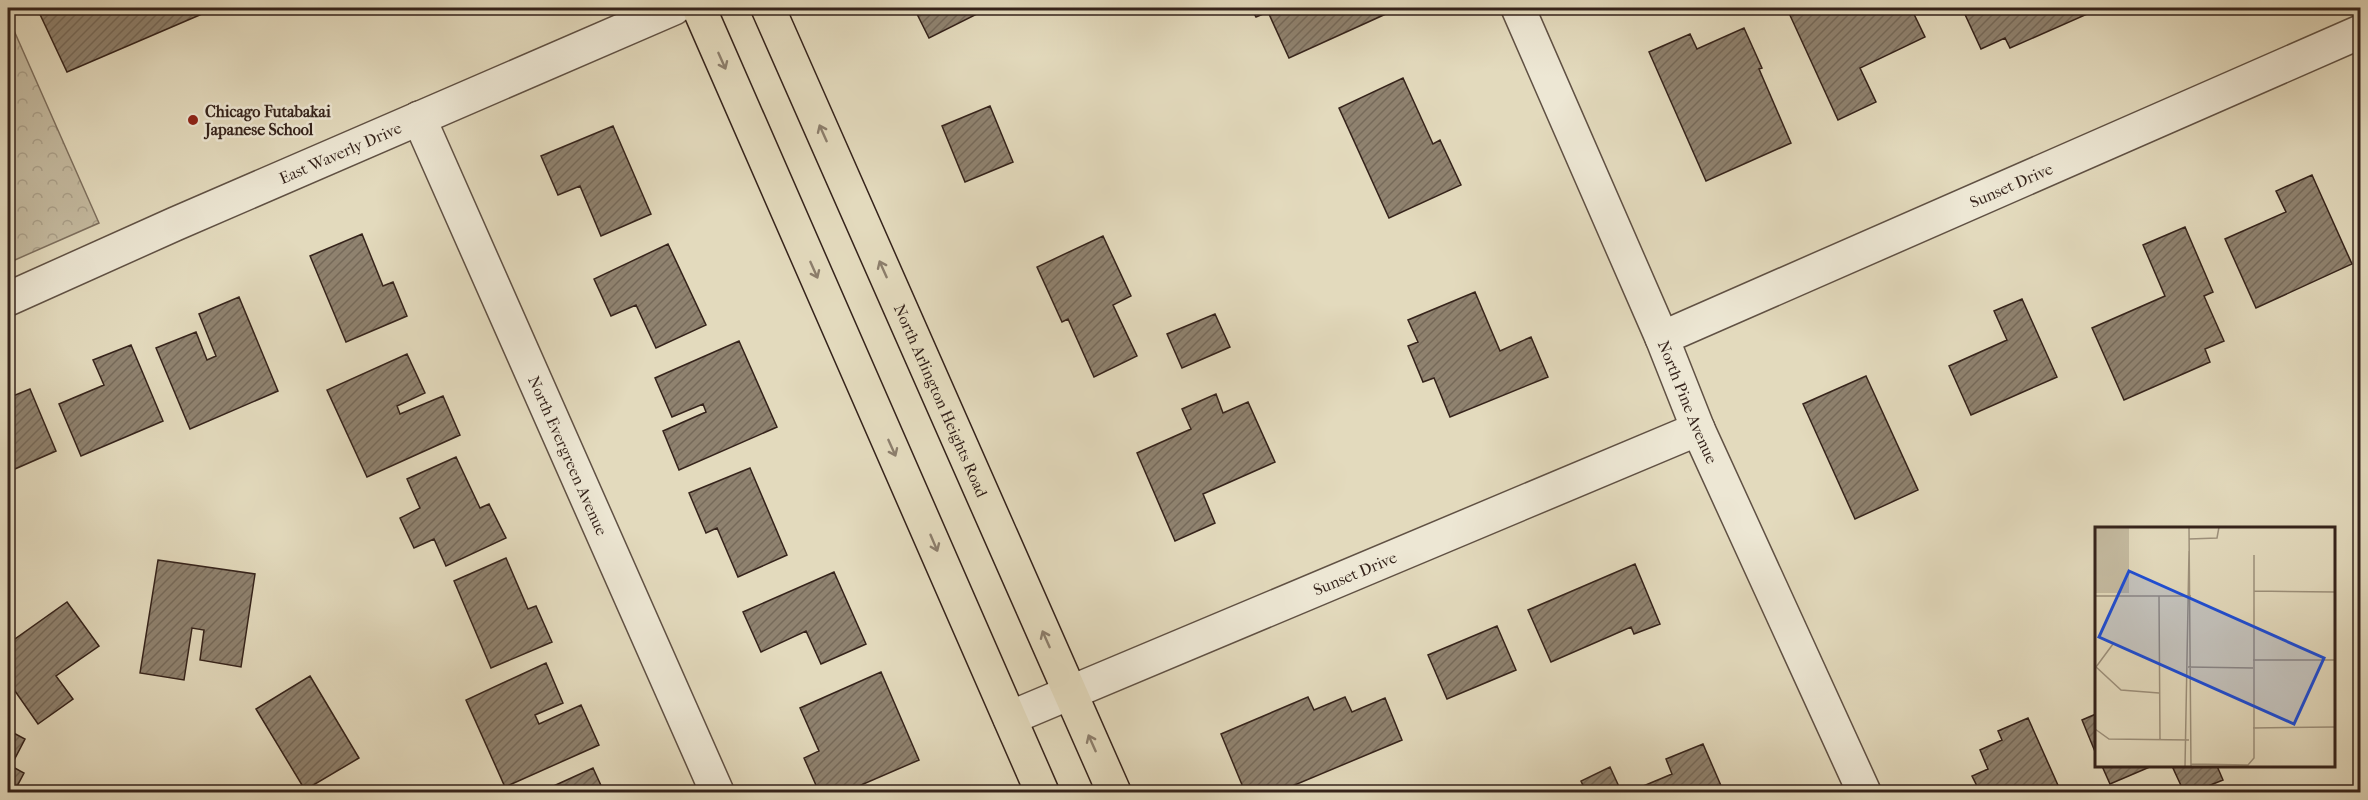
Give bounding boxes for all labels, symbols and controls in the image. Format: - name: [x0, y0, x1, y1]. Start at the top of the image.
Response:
- one-way arrow: [718, 52, 729, 70]
- place label: Chicago Futabakai Japanese School: [203, 102, 331, 140]
- marker: Chicago Futabakai Japanese School: [186, 113, 200, 127]
- street label: East Waverly Drive: [276, 118, 404, 187]
- one-way arrow: [817, 124, 828, 142]
- street label: Sunset Drive: [1967, 158, 2055, 212]
- one-way arrow: [877, 260, 888, 279]
- one-way arrow: [809, 261, 820, 279]
- street label: North Arlington Heights Road: [890, 301, 992, 500]
- street label: North Pine Avenue: [1654, 337, 1722, 467]
- street label: North Evergreen Avenue: [525, 373, 612, 538]
- one-way arrow: [887, 439, 899, 457]
- inset map: [2095, 527, 2335, 767]
- one-way arrow: [928, 533, 940, 551]
- street label: Sunset Drive: [1310, 547, 1399, 599]
- one-way arrow: [1040, 631, 1051, 649]
- one-way arrow: [1085, 734, 1097, 752]

